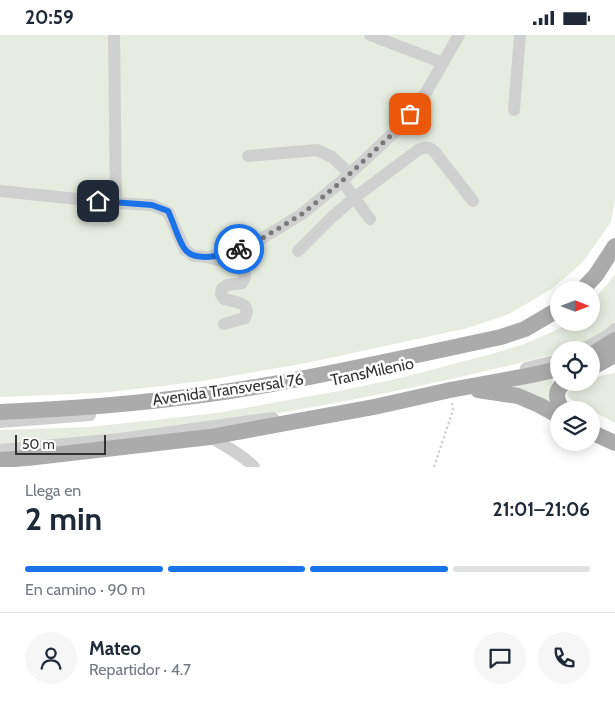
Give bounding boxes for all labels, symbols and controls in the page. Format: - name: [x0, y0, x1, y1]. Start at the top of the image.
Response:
- text: 20:59: [25, 6, 74, 29]
- pin: [389, 93, 431, 135]
- icon: bag: [396, 100, 424, 128]
- pin: [77, 180, 119, 222]
- icon: home: [84, 187, 112, 215]
- courier: [214, 224, 264, 274]
- icon: bike: [225, 235, 253, 263]
- north arrow: [550, 281, 600, 331]
- map controls: [550, 281, 600, 451]
- button: locate: [550, 341, 600, 391]
- street label: TransMilenio: [329, 353, 416, 390]
- street label: Avenida Transversal 76: [151, 369, 305, 410]
- button: layers: [550, 401, 600, 451]
- scale bar: [15, 432, 106, 455]
- text: 50 m: [22, 435, 55, 453]
- text: Llega en: [25, 481, 81, 500]
- text: 21:01–21:06: [493, 498, 590, 521]
- text: 2 min: [25, 499, 102, 538]
- text: En camino · 90 m: [25, 580, 145, 599]
- button: person: [25, 632, 77, 684]
- button: chat: [474, 632, 526, 684]
- button: phone: [538, 632, 590, 684]
- text: Mateo: [89, 637, 141, 660]
- text: Repartidor · 4.7: [89, 660, 191, 679]

